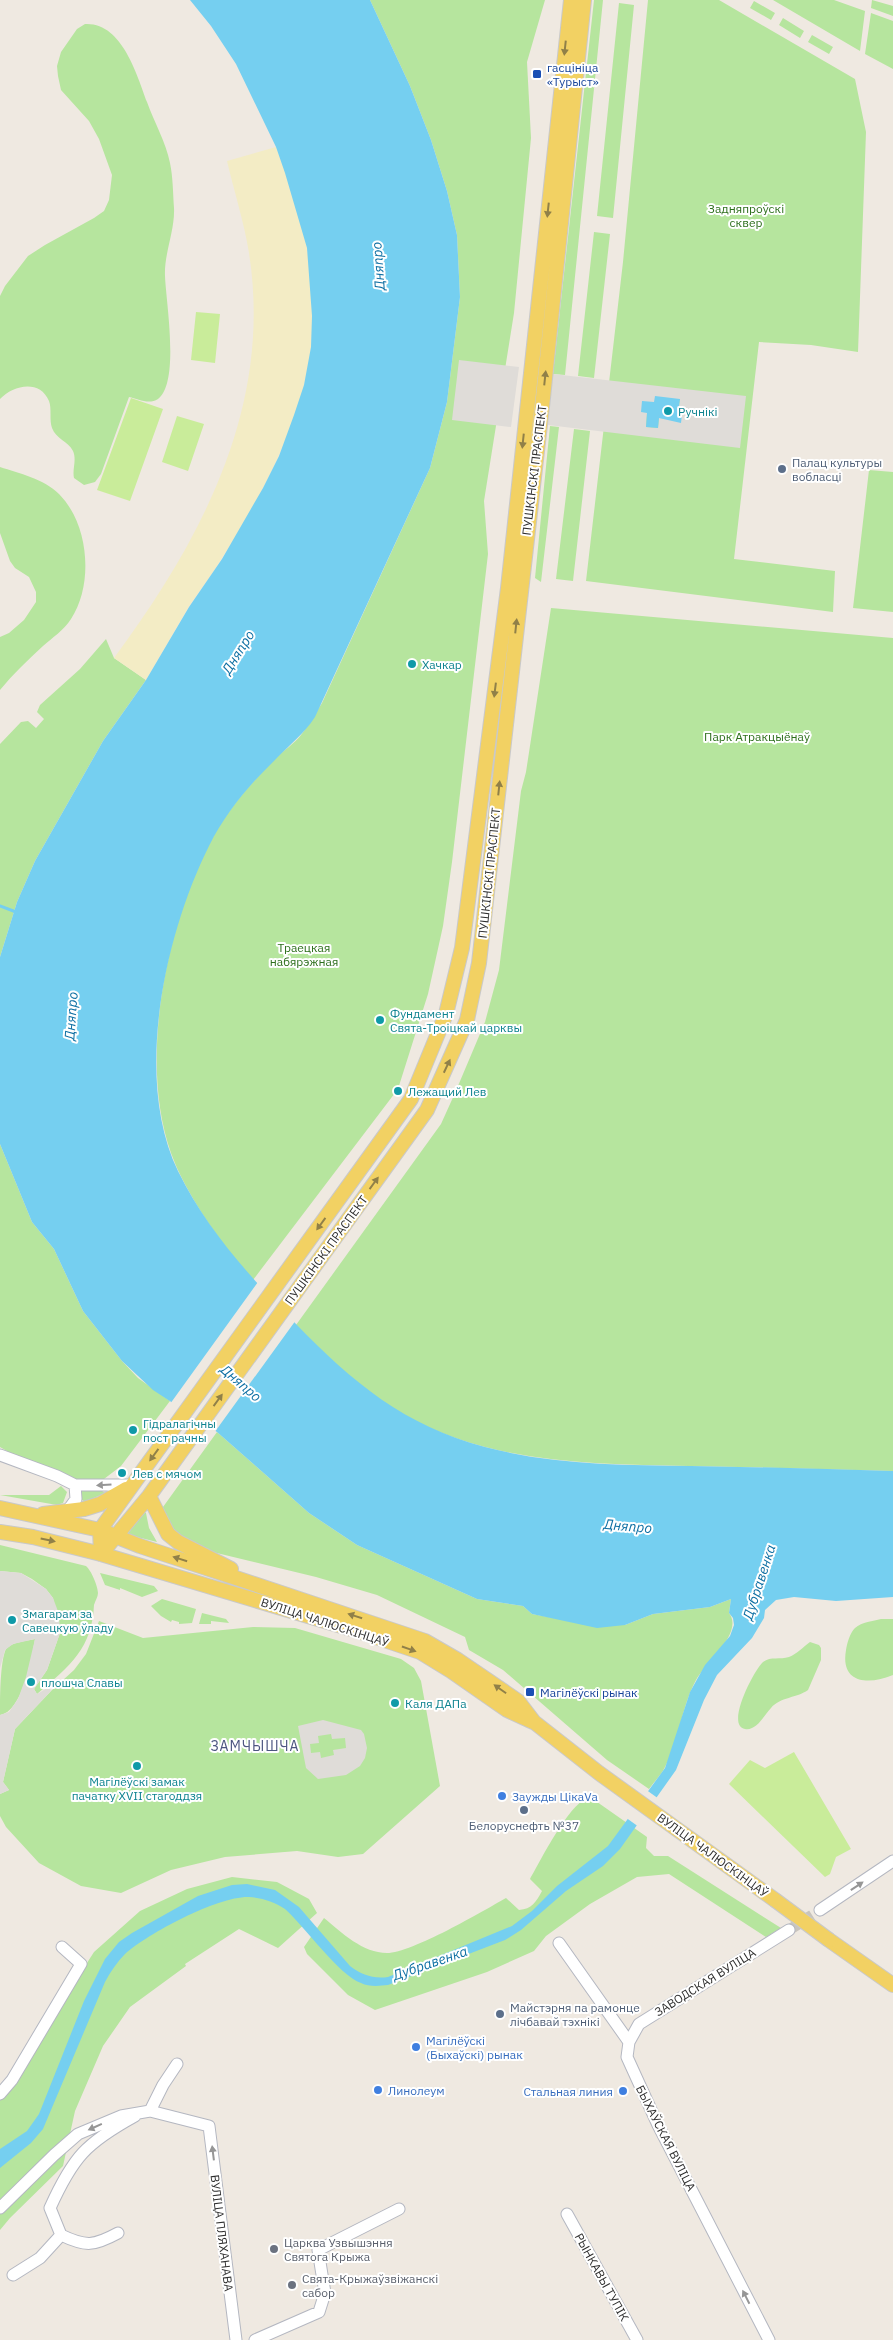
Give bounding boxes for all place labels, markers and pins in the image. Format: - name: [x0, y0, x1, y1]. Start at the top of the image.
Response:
- place label: гасцініца «Турыст»: [547, 60, 599, 89]
- marker: гасцініца «Турыст»: [531, 68, 543, 80]
- place label: Ручнікі: [678, 404, 718, 419]
- marker: Ручнікі: [662, 405, 674, 417]
- place label: Палац культуры вобласці: [792, 455, 882, 484]
- marker: Палац культуры вобласці: [776, 463, 788, 475]
- place label: Хачкар: [422, 657, 462, 672]
- marker: Хачкар: [406, 658, 418, 670]
- place label: Фундамент Свята-Троіцкай царквы: [390, 1006, 522, 1035]
- marker: Фундамент Свята-Троіцкай царквы: [374, 1014, 386, 1026]
- place label: Лежащий Лев: [408, 1084, 486, 1099]
- marker: Лежащий Лев: [392, 1085, 404, 1097]
- place label: Гідралагічны пост рачны: [143, 1416, 216, 1445]
- marker: Гідралагічны пост рачны: [127, 1424, 139, 1436]
- place label: Лев с мячом: [132, 1466, 202, 1481]
- marker: Лев с мячом: [116, 1467, 128, 1479]
- place label: Змагарам за Савецкую ўладу: [22, 1606, 114, 1635]
- marker: Змагарам за Савецкую ўладу: [6, 1614, 18, 1626]
- place label: плошча Славы: [41, 1675, 123, 1690]
- marker: плошча Славы: [25, 1676, 37, 1688]
- place label: Магілёўскі рынак: [540, 1685, 638, 1700]
- marker: Магілёўскі рынак: [524, 1686, 536, 1698]
- place label: Каля ДАПа: [405, 1696, 467, 1711]
- marker: Каля ДАПа: [389, 1697, 401, 1709]
- marker: Магілёўскі замак пачатку XVII стагоддзя: [131, 1760, 143, 1772]
- place label: Магілёўскі замак пачатку XVII стагоддзя: [72, 1774, 202, 1803]
- place label: Заужды ЦікаVа: [512, 1789, 599, 1804]
- marker: Заужды ЦікаVа: [496, 1790, 508, 1802]
- marker: Белоруснефть №37: [518, 1804, 530, 1816]
- place label: Белоруснефть №37: [469, 1818, 579, 1833]
- place label: Майстэрня па рамонце лічбавай тэхнікі: [510, 2000, 640, 2029]
- marker: Майстэрня па рамонце лічбавай тэхнікі: [494, 2008, 506, 2020]
- place label: Магілёўскі (Быхаўскі) рынак: [426, 2033, 523, 2062]
- marker: Магілёўскі (Быхаўскі) рынак: [410, 2041, 422, 2053]
- place label: Линолеум: [388, 2083, 445, 2098]
- marker: Линолеум: [372, 2084, 384, 2096]
- place label: Стальная линия: [523, 2084, 613, 2099]
- marker: Стальная линия: [617, 2085, 629, 2097]
- place label: Царква Узвышэння Святога Крыжа: [284, 2235, 393, 2264]
- marker: Царква Узвышэння Святога Крыжа: [268, 2243, 280, 2255]
- place label: Свята-Крыжаўзвіжанскі сабор: [302, 2271, 438, 2300]
- marker: Свята-Крыжаўзвіжанскі сабор: [286, 2279, 298, 2291]

